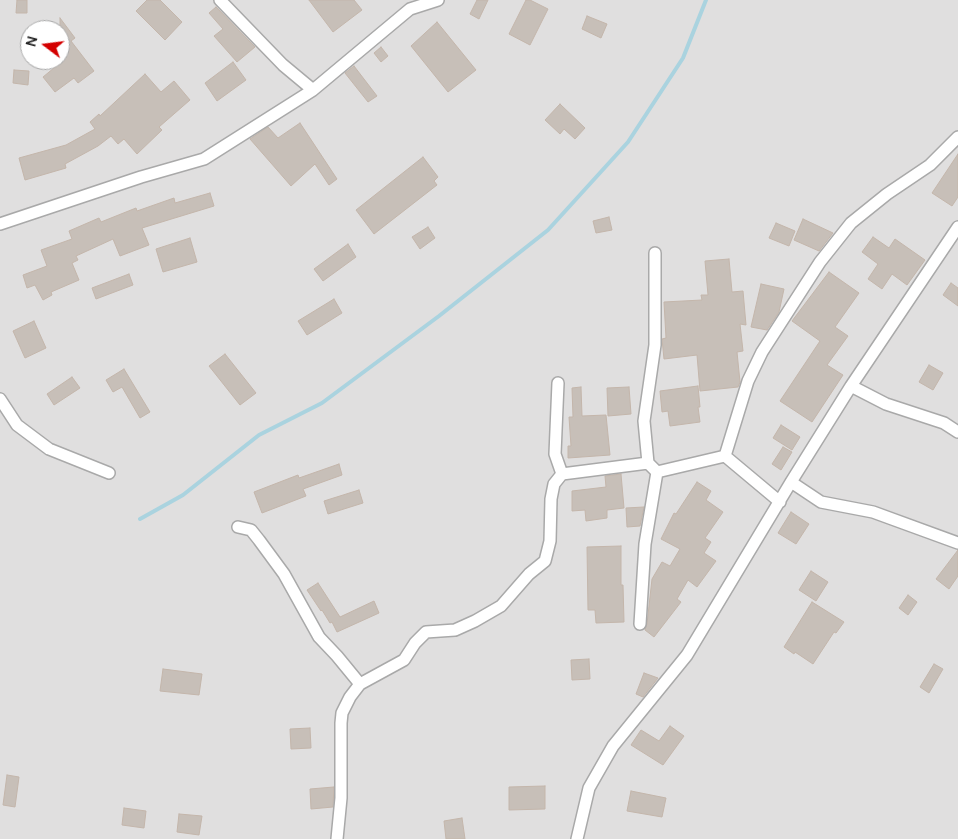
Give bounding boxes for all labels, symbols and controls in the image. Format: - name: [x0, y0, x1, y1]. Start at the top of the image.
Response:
- north arrow: [20, 20, 70, 70]
- text: N: [21, 34, 41, 49]

